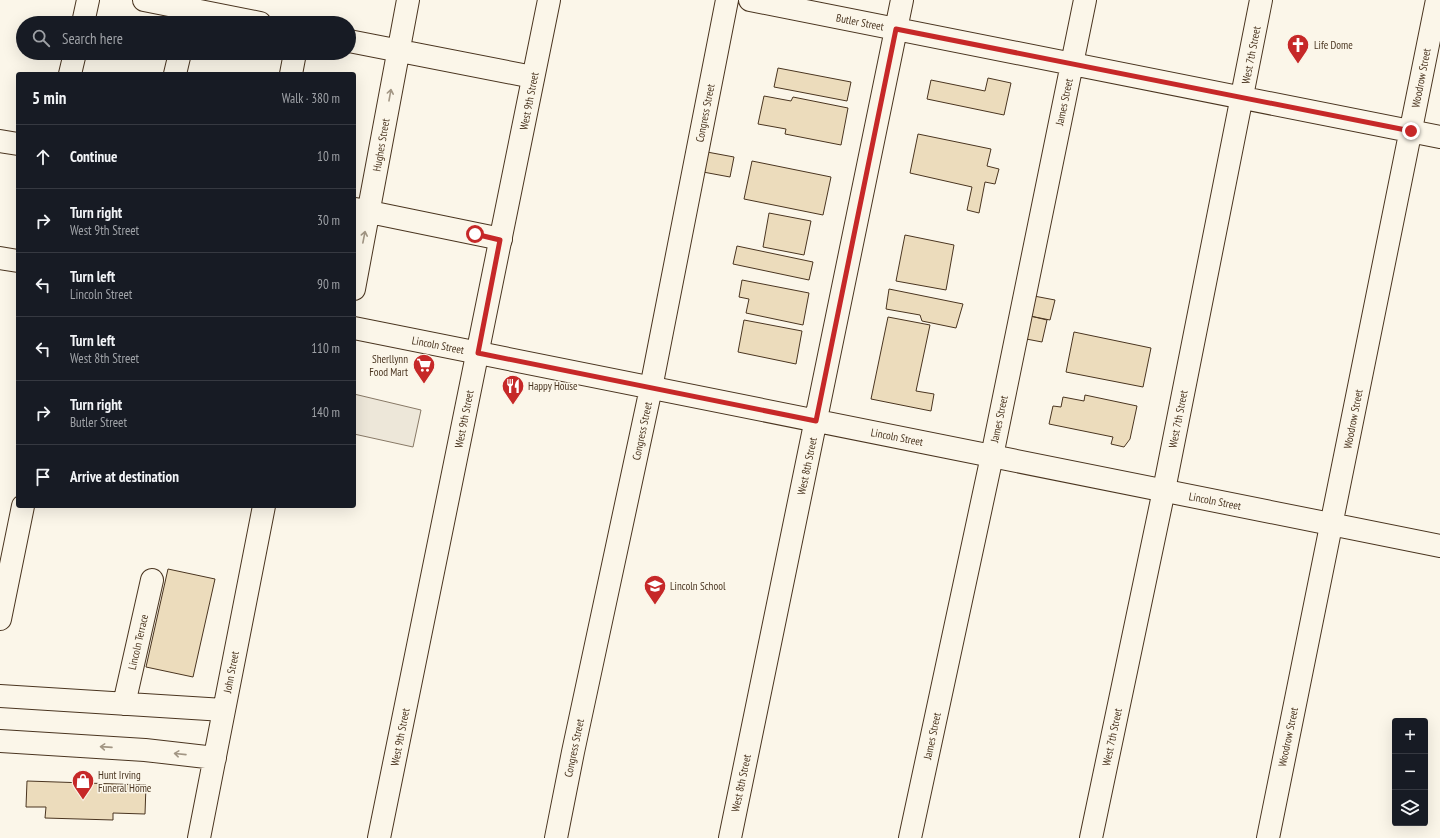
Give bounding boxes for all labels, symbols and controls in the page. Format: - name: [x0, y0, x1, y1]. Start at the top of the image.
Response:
- street label: Butler Street: [835, 11, 885, 33]
- search box: [16, 16, 356, 60]
- street label: West 7th Street: [1239, 25, 1263, 85]
- icon: search: [30, 27, 52, 49]
- text: Search here: [62, 29, 123, 48]
- church icon: Life Dome: [1285, 32, 1311, 65]
- place label: Life Dome: [1314, 38, 1353, 52]
- street label: Woodrow Street: [1408, 47, 1434, 109]
- street label: West 9th Street: [517, 71, 541, 131]
- street label: James Street: [1052, 77, 1076, 128]
- street label: Congress Street: [692, 83, 718, 143]
- text: 5 min: [32, 87, 66, 109]
- one-way arrow: [387, 89, 395, 102]
- text: Walk · 380 m: [282, 90, 340, 107]
- street label: Hughes Street: [369, 117, 393, 173]
- route end: [1402, 122, 1420, 140]
- icon: ahead: [32, 146, 54, 168]
- text: Continue: [70, 147, 117, 166]
- text: 10 m: [317, 148, 340, 165]
- text: Turn right: [70, 203, 122, 222]
- icon: right: [32, 210, 54, 232]
- text: 30 m: [317, 212, 340, 229]
- text: West 9th Street: [70, 222, 139, 239]
- route start: [466, 225, 484, 243]
- one-way arrow: [360, 231, 368, 244]
- text: Turn left: [70, 267, 115, 286]
- icon: left: [32, 274, 54, 296]
- text: 90 m: [317, 276, 340, 293]
- text: Lincoln Street: [70, 286, 132, 303]
- text: Turn left: [70, 331, 115, 350]
- street label: Lincoln Street: [411, 333, 465, 357]
- icon: left: [32, 338, 54, 360]
- text: 110 m: [311, 340, 340, 357]
- text: West 8th Street: [70, 350, 139, 367]
- place label: Sherllynn Food Mart: [369, 352, 408, 379]
- supermarket icon: Sherllynn Food Mart: [411, 352, 437, 385]
- restaurant icon: Happy House: [500, 373, 526, 406]
- place label: Happy House: [528, 379, 578, 393]
- street label: Woodrow Street: [1340, 388, 1366, 450]
- street label: West 9th Street: [452, 389, 476, 449]
- street label: West 7th Street: [1166, 389, 1190, 449]
- street label: James Street: [987, 394, 1011, 445]
- text: Turn right: [70, 395, 122, 414]
- street label: Congress Street: [629, 401, 655, 461]
- icon: right: [32, 402, 54, 424]
- text: 140 m: [311, 404, 340, 421]
- text: Butler Street: [70, 414, 127, 431]
- street label: Lincoln Street: [870, 425, 924, 449]
- street label: West 8th Street: [794, 436, 820, 496]
- icon: arrive: [32, 466, 54, 488]
- text: Arrive at destination: [70, 467, 179, 486]
- street label: Lincoln Street: [1188, 489, 1242, 513]
- school or university icon: Lincoln School: [642, 573, 668, 606]
- place label: Lincoln School: [670, 579, 726, 593]
- street label: Lincoln Terrace: [125, 612, 151, 671]
- street label: John Street: [220, 650, 242, 695]
- street label: Woodrow Street: [1275, 706, 1301, 768]
- street label: West 9th Street: [388, 707, 412, 767]
- street label: West 7th Street: [1099, 707, 1125, 767]
- street label: James Street: [920, 711, 944, 762]
- street label: Congress Street: [561, 718, 587, 778]
- map controls: [1392, 718, 1428, 826]
- button: +: [1392, 718, 1428, 754]
- one-way arrow: [100, 744, 113, 751]
- one-way arrow: [174, 750, 187, 758]
- street label: West 8th Street: [728, 753, 754, 813]
- button: −: [1392, 754, 1428, 790]
- shop icon: Hunt Irving Funeral Home: [70, 768, 96, 801]
- place label: Hunt Irving Funeral Home: [98, 768, 152, 795]
- button: layers: [1392, 790, 1428, 826]

